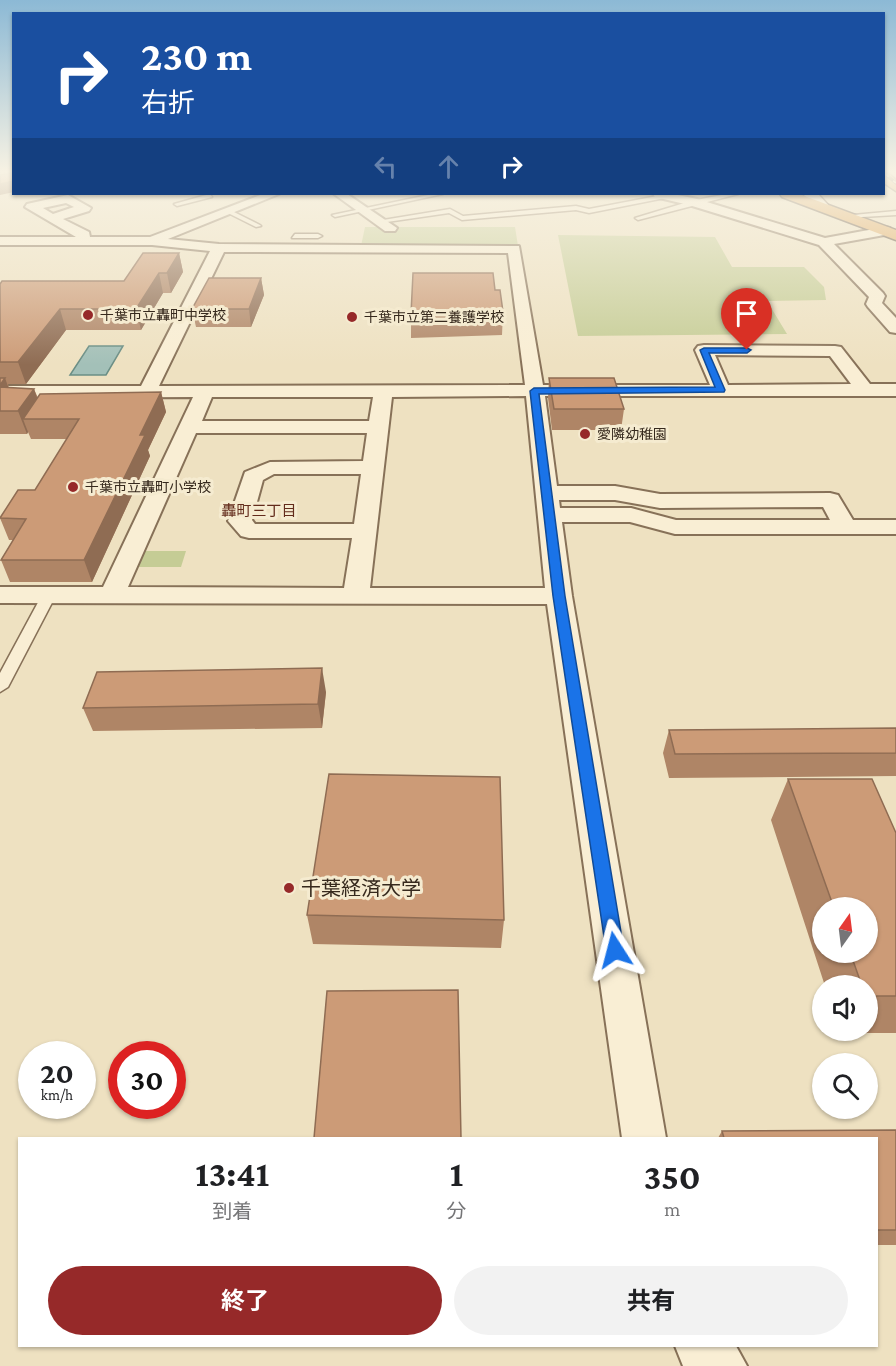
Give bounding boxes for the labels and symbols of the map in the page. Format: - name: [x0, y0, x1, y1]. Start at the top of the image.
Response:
- pin: [721, 288, 772, 350]
- place label: 千葉市立轟町中学校: [100, 307, 226, 323]
- marker: 千葉市立轟町中学校: [81, 308, 95, 322]
- place label: 千葉市立第二養護学校: [364, 309, 504, 325]
- marker: 千葉市立第二養護学校: [345, 310, 359, 324]
- place label: 愛隣幼稚園: [597, 426, 667, 442]
- marker: 愛隣幼稚園: [578, 427, 592, 441]
- place label: 千葉市立轟町小学校: [85, 479, 211, 495]
- marker: 千葉市立轟町小学校: [66, 480, 80, 494]
- district label: 轟町三丁目: [221, 503, 297, 519]
- place label: 千葉経済大学: [301, 877, 421, 899]
- marker: 千葉経済大学: [282, 881, 296, 895]
- north arrow: [812, 897, 878, 963]
- position arrow: [583, 918, 647, 982]
- speed limit sign: 30: [108, 1041, 186, 1119]

